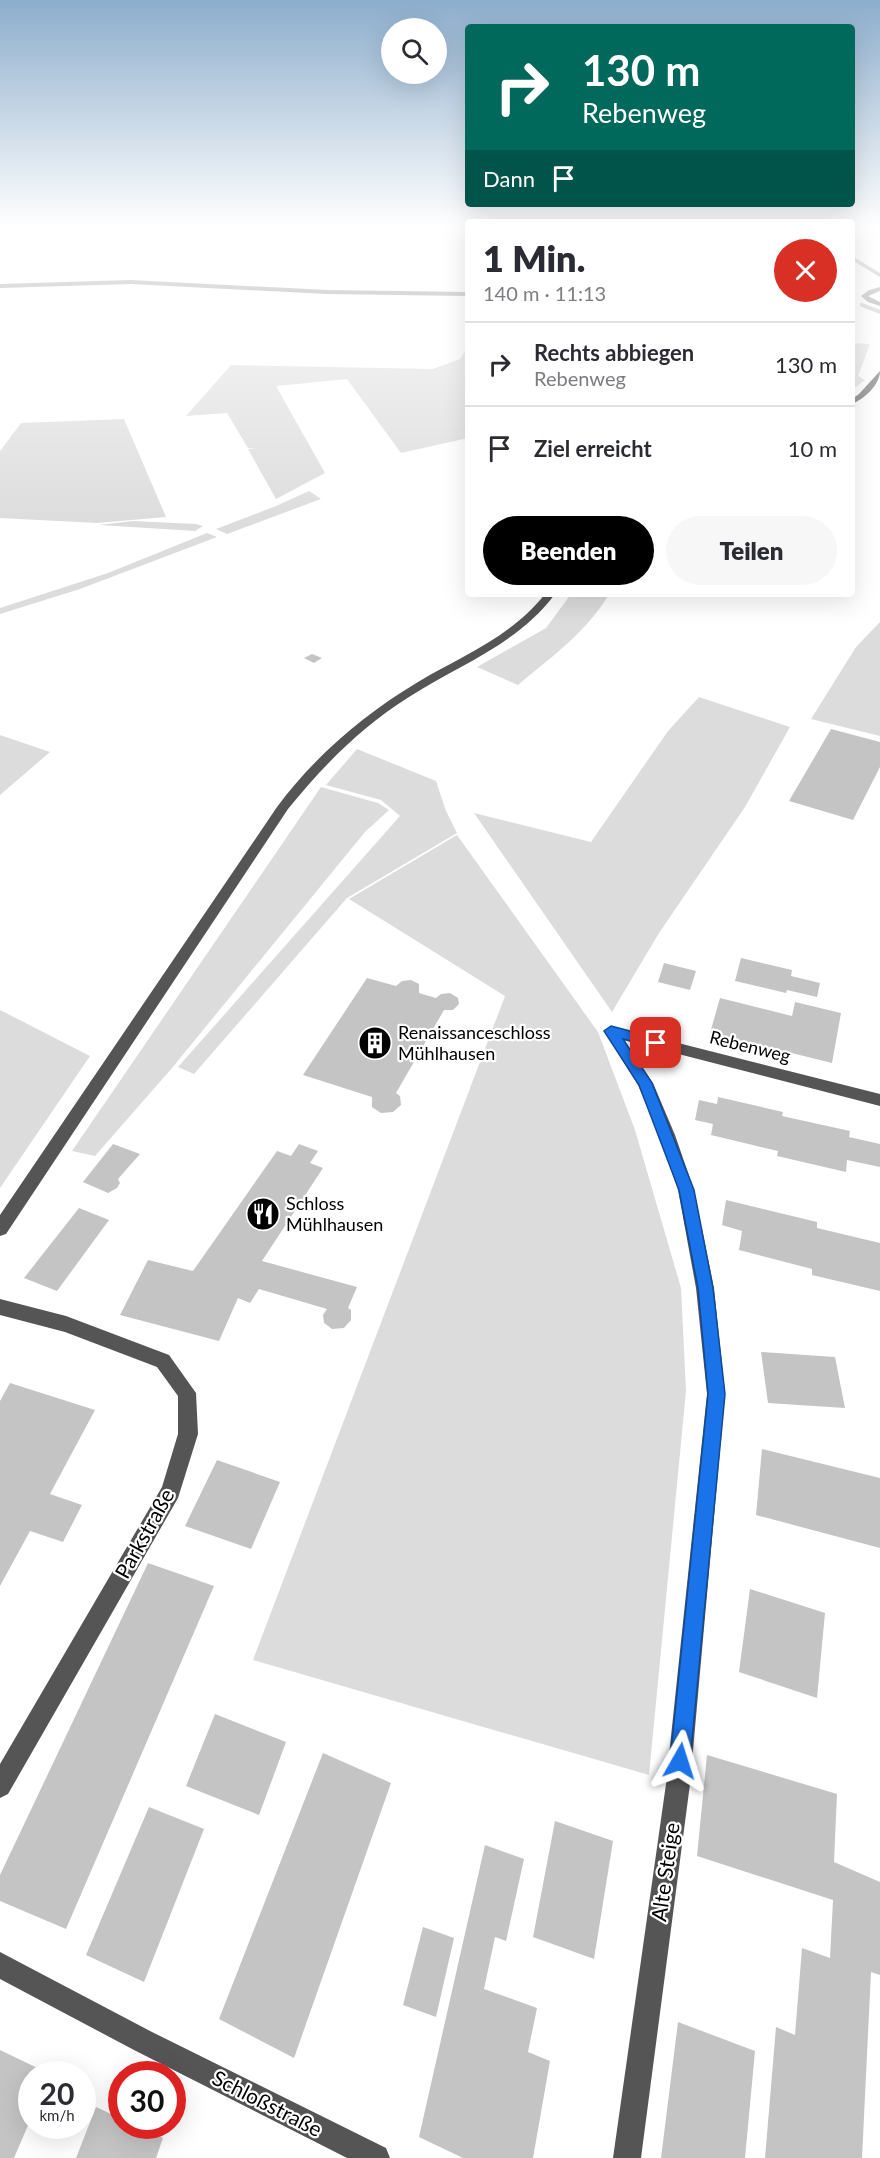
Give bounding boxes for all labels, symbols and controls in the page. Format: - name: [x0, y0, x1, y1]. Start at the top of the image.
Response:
- map controls: [381, 18, 447, 84]
- button: search: [381, 18, 447, 84]
- text: 130 m: [582, 45, 700, 95]
- icon: right: [483, 48, 561, 126]
- text: Rebenweg: [582, 96, 706, 129]
- icon: arrive: [547, 162, 580, 195]
- text: Dann: [483, 165, 535, 192]
- text: 1 Min.: [483, 236, 585, 280]
- button: close: [774, 239, 837, 302]
- text: 140 m · 11:13: [483, 281, 606, 305]
- text: Rechts abbiegen: [534, 339, 694, 366]
- icon: right: [483, 348, 516, 381]
- text: 130 m: [775, 351, 837, 378]
- text: Rebenweg: [534, 366, 626, 390]
- icon: arrive: [483, 432, 516, 465]
- text: Ziel erreicht: [534, 435, 652, 462]
- text: 10 m: [788, 435, 837, 462]
- button: Beenden: [483, 516, 654, 585]
- button: Teilen: [666, 516, 837, 585]
- pin: [630, 1017, 681, 1068]
- place label: Renaissanceschloss Mühlhausen: [398, 1021, 551, 1064]
- building icon: Renaissanceschloss Mühlhausen: [357, 1025, 393, 1061]
- street label: Rebenweg: [707, 1025, 793, 1067]
- icon: arrive: [639, 1026, 672, 1059]
- place label: Schloss Mühlhausen: [286, 1192, 383, 1235]
- restaurant icon: Schloss Mühlhausen: [245, 1196, 281, 1232]
- street label: Parkstraße: [109, 1484, 179, 1583]
- position arrow: [648, 1729, 712, 1793]
- street label: Alte Steige: [645, 1821, 684, 1923]
- speed limit sign: 30: [108, 2061, 186, 2139]
- street label: Schloßstraße: [209, 2064, 327, 2141]
- text: 20: [40, 2075, 74, 2111]
- text: km/h: [39, 2106, 75, 2124]

